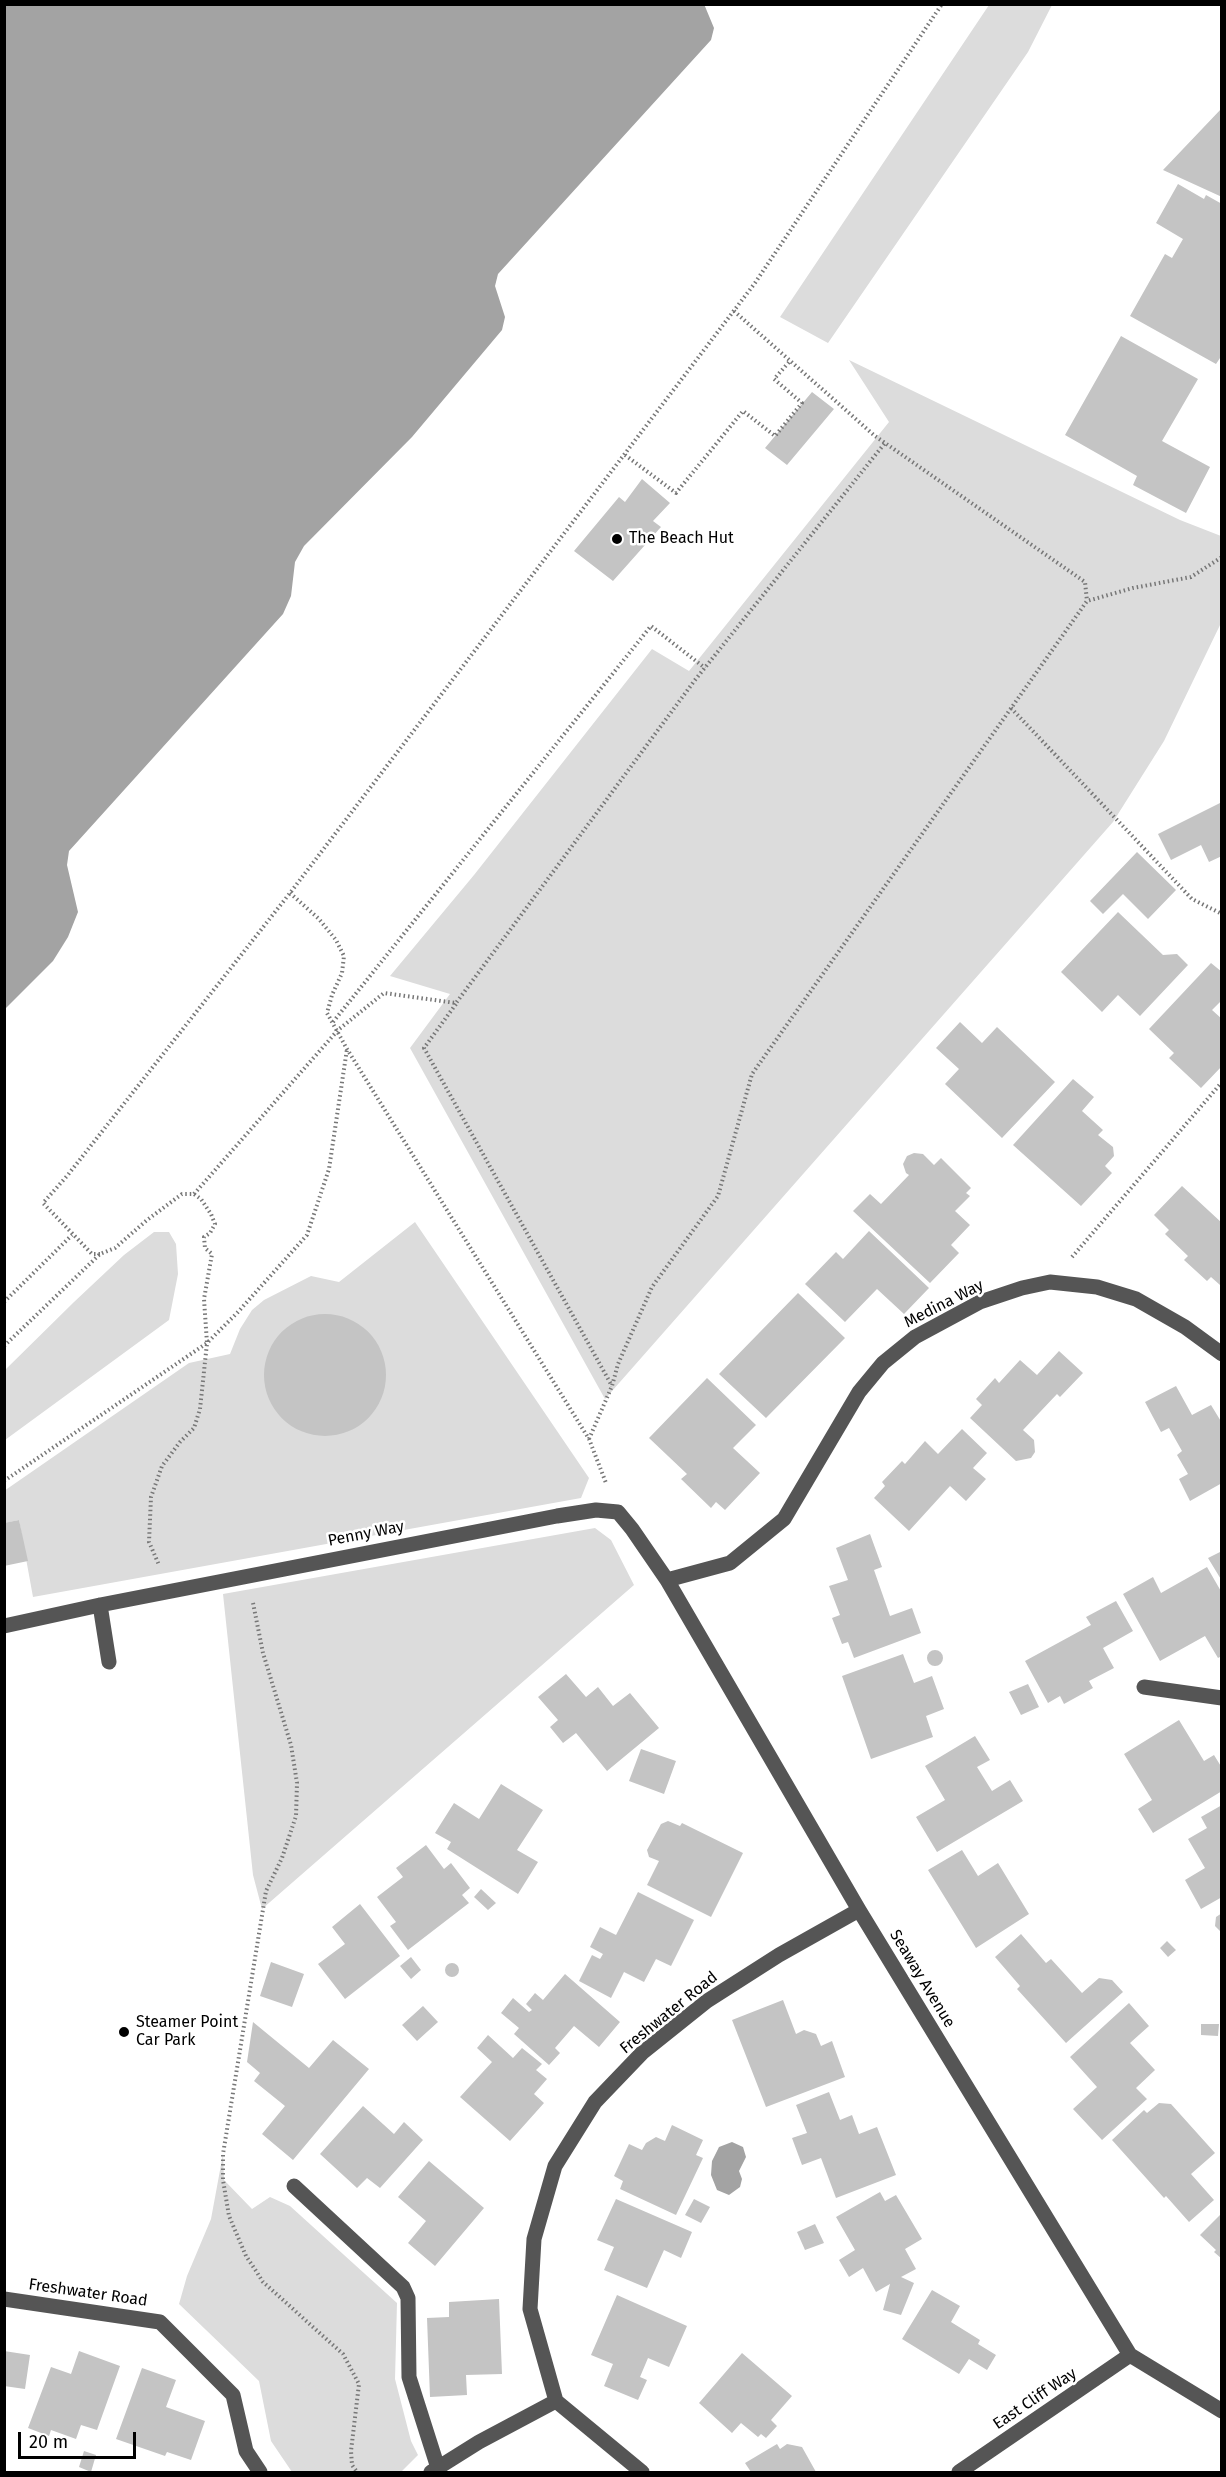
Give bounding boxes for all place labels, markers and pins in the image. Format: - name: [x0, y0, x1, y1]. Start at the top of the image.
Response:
- place label: The Beach Hut: [629, 529, 734, 549]
- marker: The Beach Hut: [610, 532, 624, 546]
- place label: Steamer Point Car Park: [136, 2013, 238, 2051]
- marker: Steamer Point Car Park: [117, 2025, 131, 2039]

